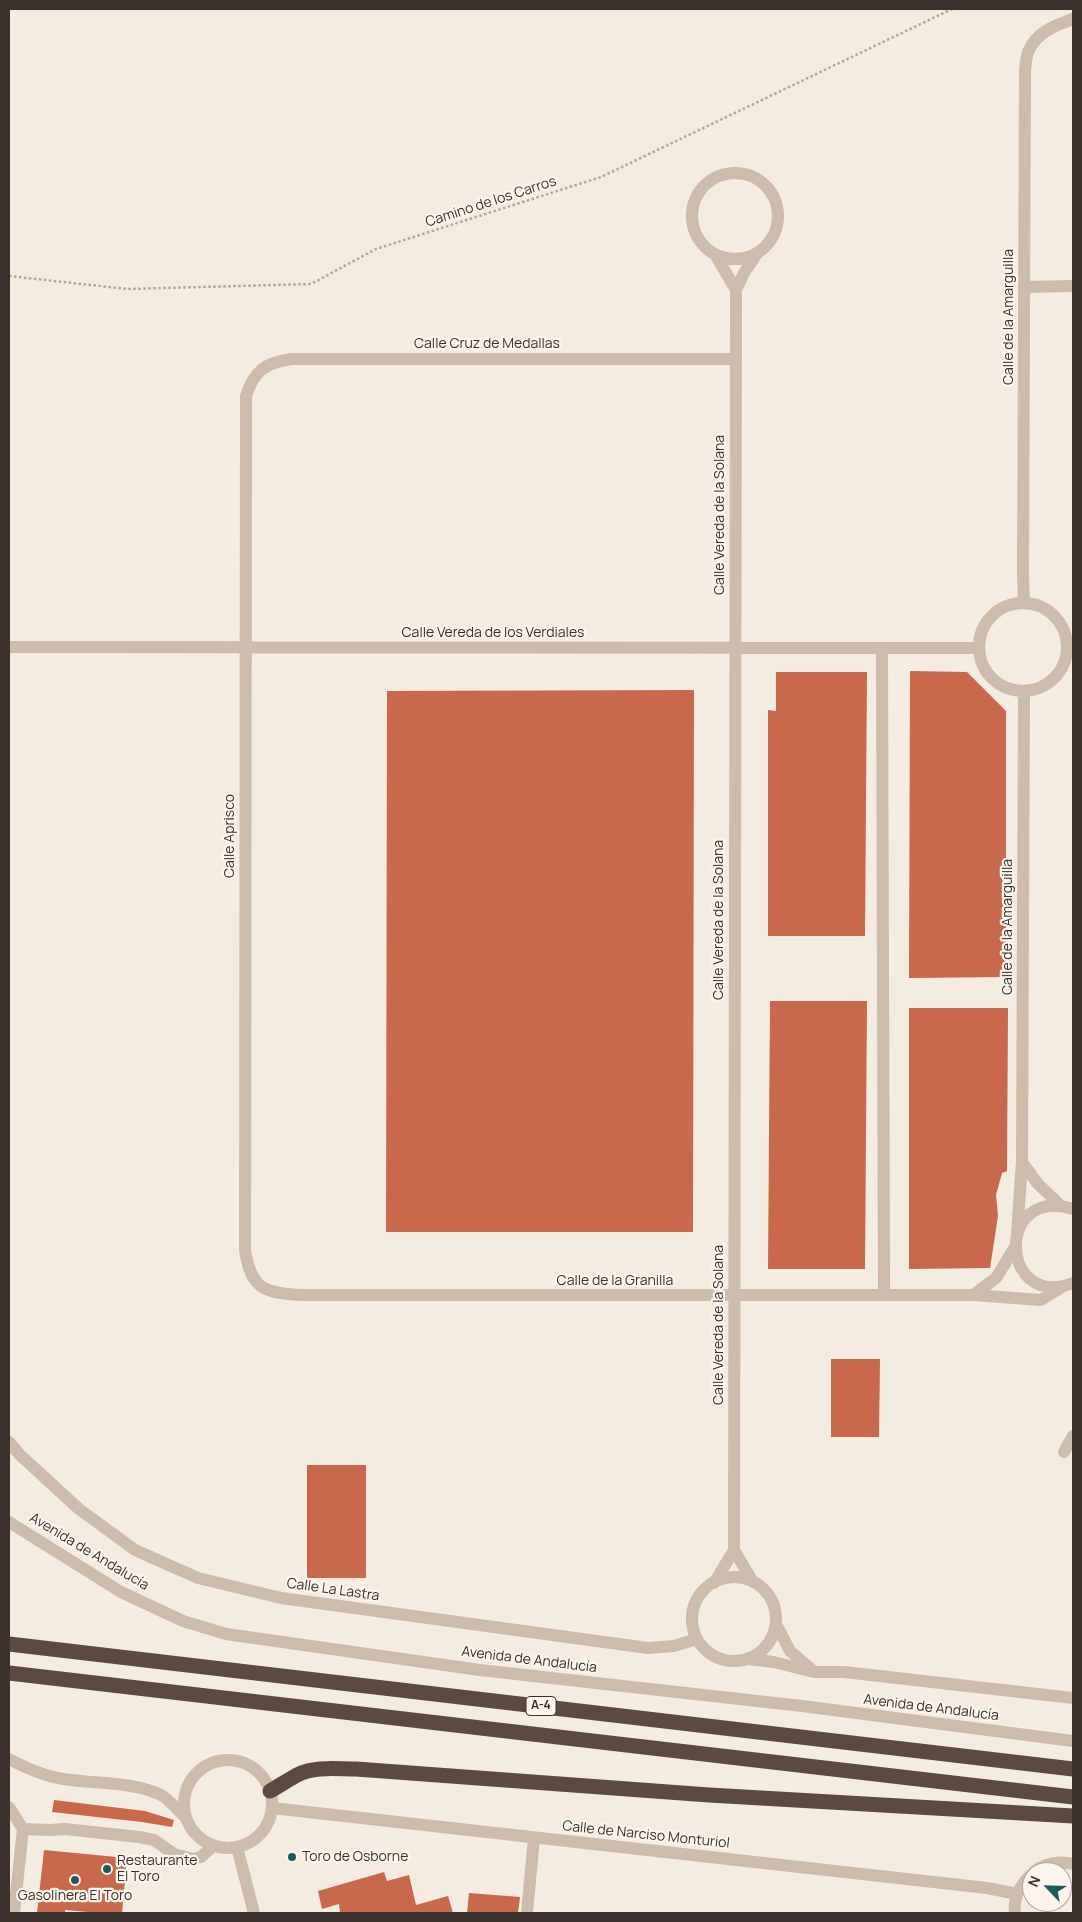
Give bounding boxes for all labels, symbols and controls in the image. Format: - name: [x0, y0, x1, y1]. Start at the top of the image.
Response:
- street label: Camino de los Carros: [423, 173, 559, 231]
- street label: Calle de la Amarguilla: [1001, 249, 1017, 385]
- street label: Calle Cruz de Medallas: [414, 336, 560, 352]
- street label: Calle Vereda de la Solana: [712, 435, 728, 595]
- street label: Calle Vereda de los Verdiales: [402, 625, 584, 641]
- street label: Calle Aprisco: [222, 794, 238, 878]
- street label: Calle Vereda de la Solana: [711, 840, 727, 1000]
- street label: Calle de la Amarguilla: [1000, 859, 1016, 995]
- street label: Calle Vereda de la Solana: [711, 1245, 727, 1405]
- street label: Calle de la Granilla: [557, 1273, 673, 1289]
- street label: Avenida de Andalucía: [26, 1510, 152, 1594]
- street label: Calle La Lastra: [286, 1575, 380, 1605]
- street label: Avenida de Andalucía: [460, 1643, 598, 1677]
- street label: Avenida de Andalucía: [862, 1691, 1000, 1725]
- road number: A-4: [526, 1696, 556, 1715]
- street label: Calle de Narciso Monturiol: [561, 1818, 731, 1852]
- place label: Toro de Osborne: [302, 1849, 408, 1865]
- marker: Toro de Osborne: [286, 1851, 298, 1863]
- place label: Restaurante El Toro: [117, 1853, 197, 1885]
- north arrow: [1022, 1862, 1072, 1912]
- marker: Restaurante El Toro: [101, 1863, 113, 1875]
- text: N: [1023, 1873, 1044, 1890]
- marker: Gasolinera El Toro: [69, 1874, 81, 1886]
- place label: Gasolinera El Toro: [18, 1888, 132, 1904]

